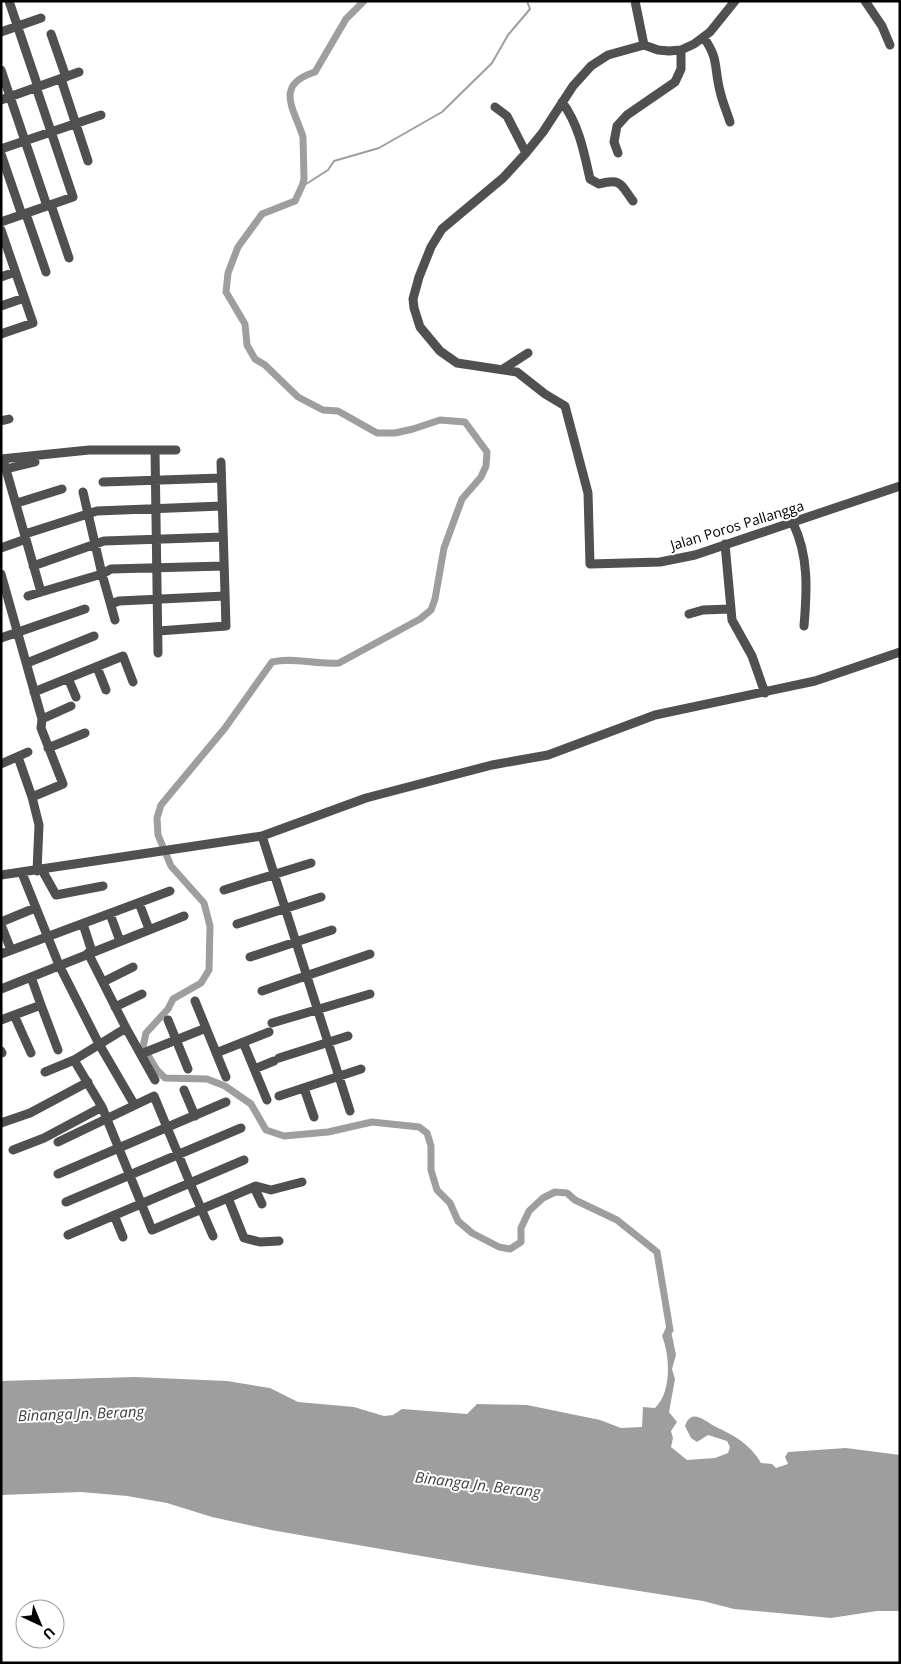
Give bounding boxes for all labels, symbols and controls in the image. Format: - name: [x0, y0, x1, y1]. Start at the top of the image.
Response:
- street label: Jalan Poros Pallangga: [666, 496, 806, 555]
- water label: Binanga Jn. Berang: [18, 1401, 146, 1425]
- water label: Binanga Jn. Berang: [414, 1466, 543, 1502]
- north arrow: [15, 1599, 65, 1649]
- text: U: [39, 1623, 60, 1644]

